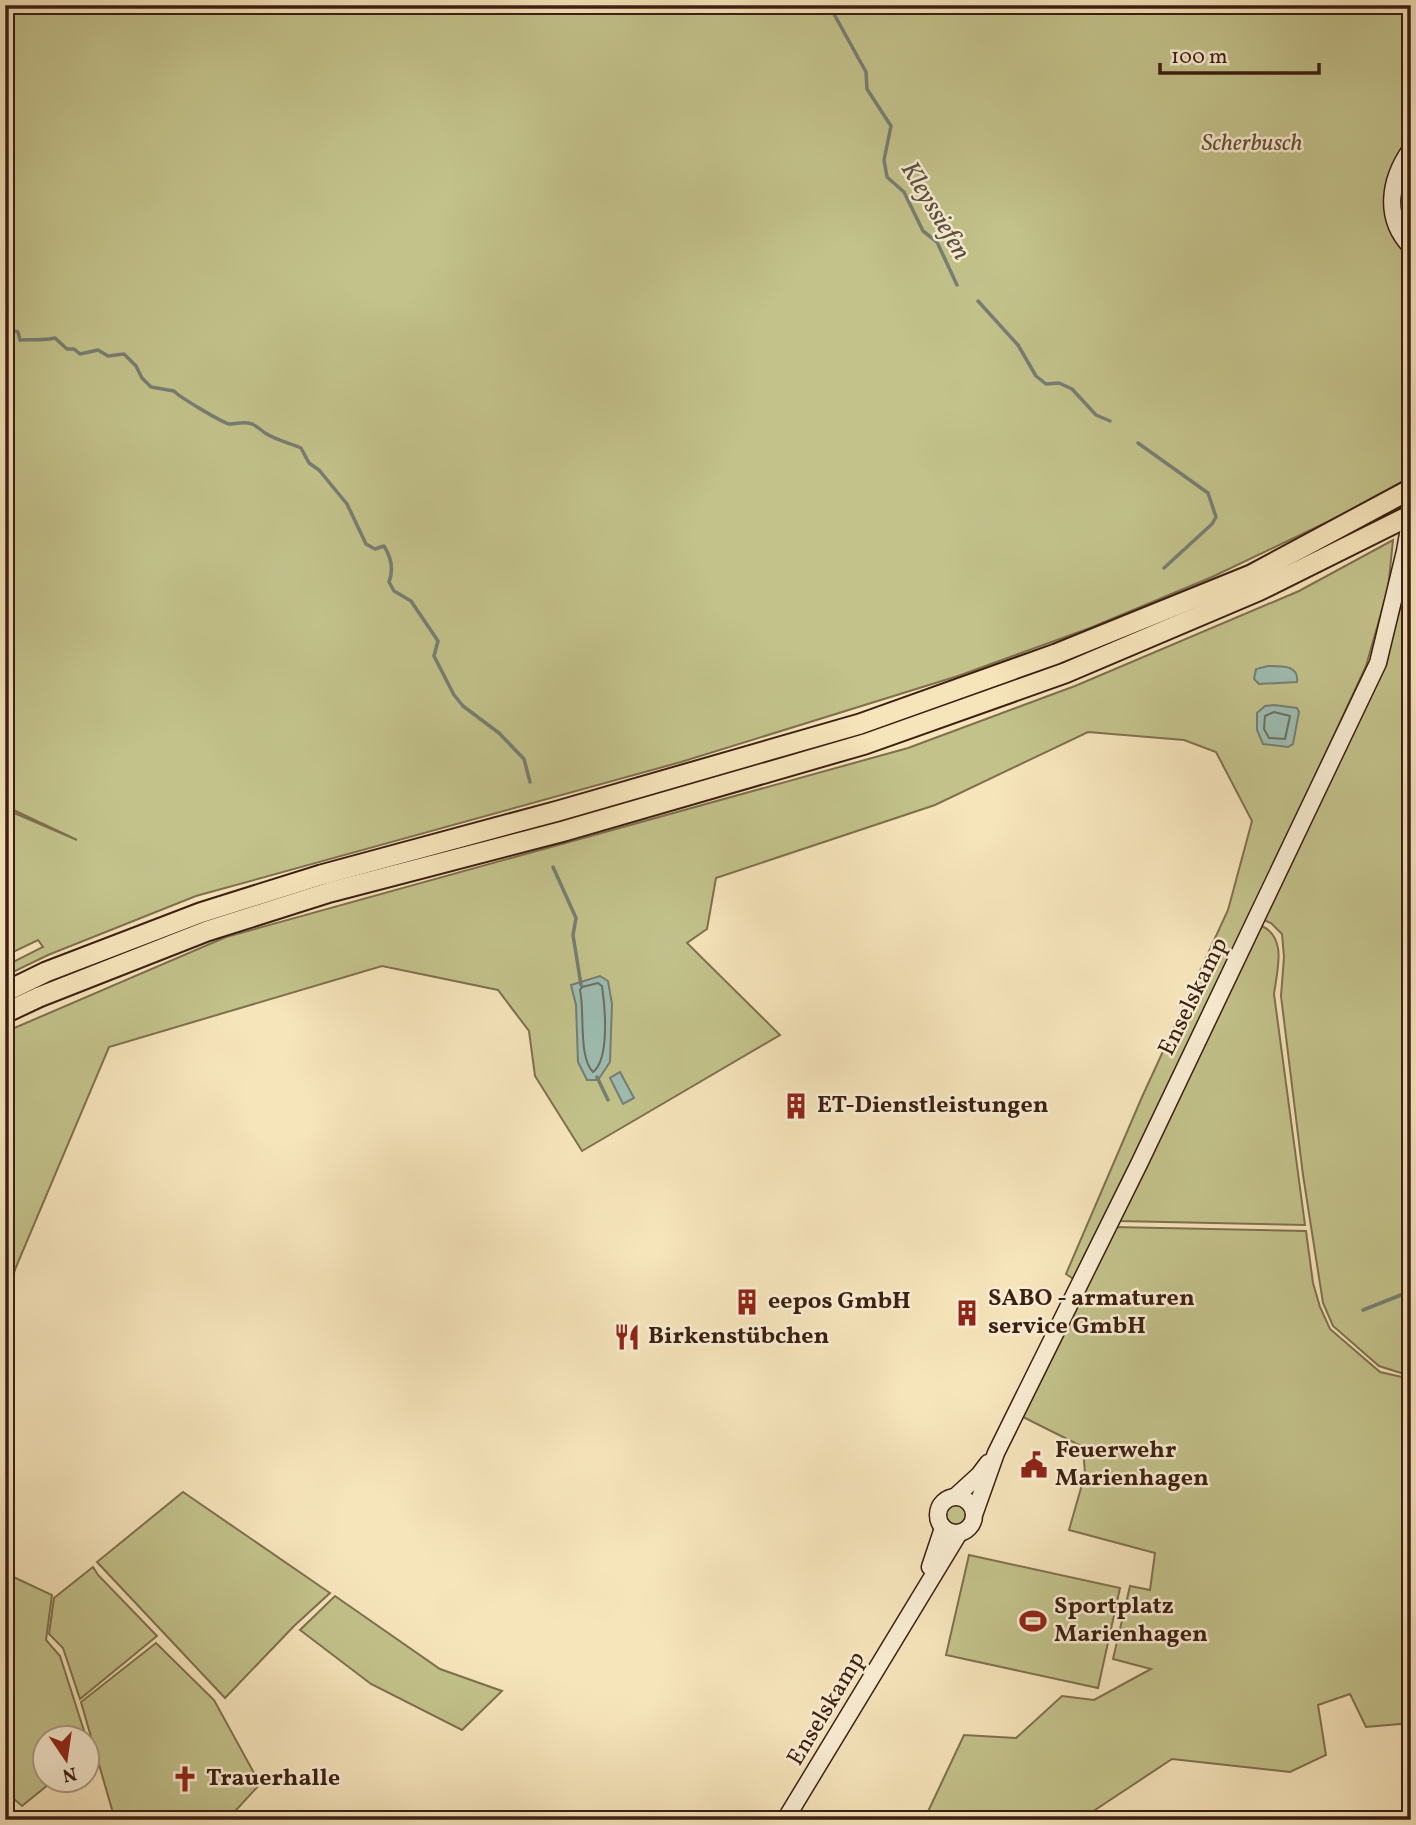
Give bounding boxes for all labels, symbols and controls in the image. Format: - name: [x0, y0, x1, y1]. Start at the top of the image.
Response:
- scale bar: [1160, 32, 1320, 76]
- text: 100 m: [1171, 43, 1228, 72]
- park label: Scherbusch: [1201, 127, 1303, 161]
- water label: Kleyssiefen: [891, 155, 979, 267]
- street label: Enselskamp: [1151, 932, 1237, 1062]
- place label: ET-Dienstleistungen: [817, 1089, 1049, 1123]
- building icon: ET-Dienstleistungen: [781, 1091, 811, 1121]
- place label: SABO - armaturen service GmbH: [988, 1282, 1195, 1344]
- place label: eepos GmbH: [768, 1285, 911, 1319]
- building icon: eepos GmbH: [732, 1287, 762, 1317]
- building icon: SABO - armaturen service GmbH: [952, 1298, 982, 1328]
- place label: Birkenstübchen: [648, 1320, 830, 1354]
- restaurant icon: Birkenstübchen: [612, 1322, 642, 1352]
- place label: Feuerwehr Marienhagen: [1055, 1434, 1209, 1496]
- public building icon: Feuerwehr Marienhagen: [1019, 1450, 1049, 1480]
- place label: Sportplatz Marienhagen: [1054, 1590, 1208, 1652]
- sports icon: Sportplatz Marienhagen: [1018, 1606, 1048, 1636]
- street label: Enselskamp: [779, 1645, 875, 1773]
- north arrow: [32, 1724, 102, 1794]
- text: N: [60, 1759, 79, 1788]
- place label: Trauerhalle: [206, 1762, 340, 1796]
- church icon: Trauerhalle: [170, 1764, 200, 1794]

